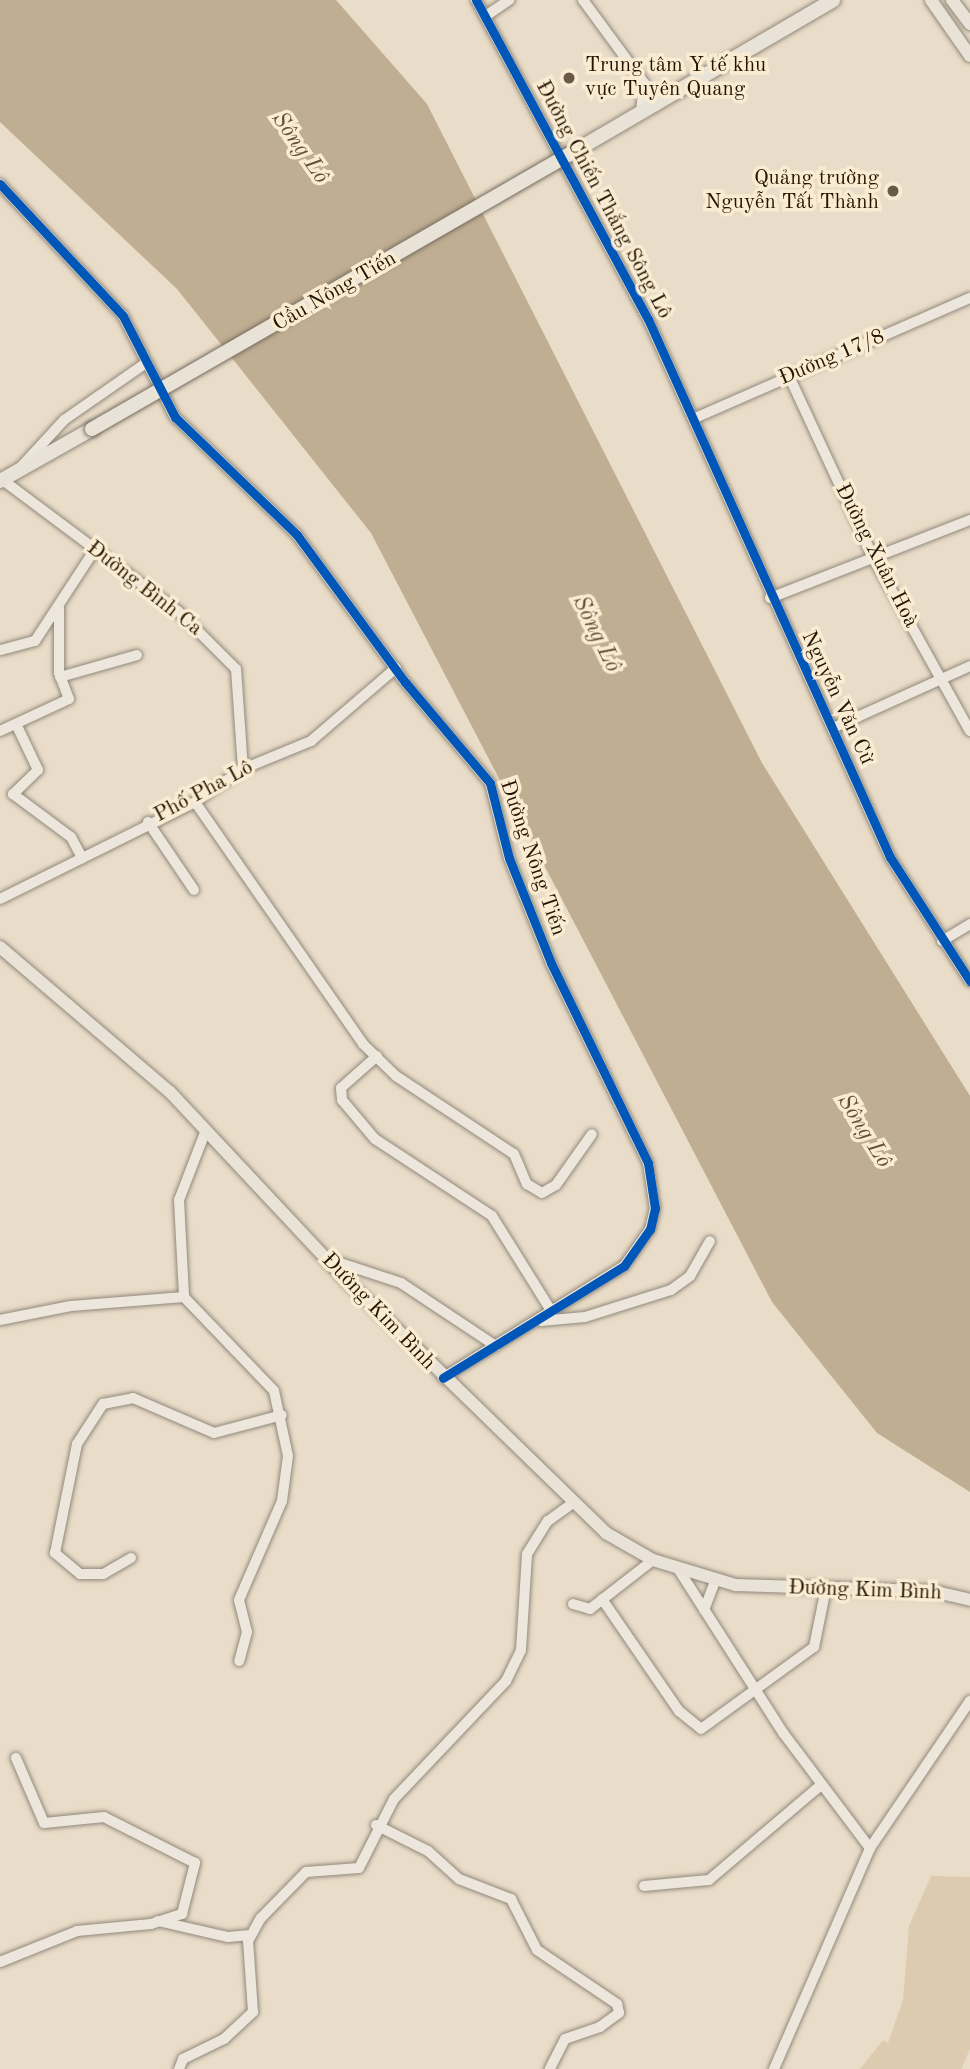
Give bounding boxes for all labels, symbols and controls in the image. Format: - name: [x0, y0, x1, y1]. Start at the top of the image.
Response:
- place label: Trung tâm Y tế khu vực Tuyên Quang: [585, 53, 766, 103]
- marker: Trung tâm Y tế khu vực Tuyên Quang: [559, 68, 579, 88]
- street label: Đường Chiến Thắng Sông Lô: [529, 77, 677, 323]
- water label: Sông Lô: [265, 107, 335, 189]
- place label: Quảng trường Nguyễn Tất Thành: [705, 166, 879, 216]
- marker: Quảng trường Nguyễn Tất Thành: [885, 183, 901, 199]
- street label: Cầu Nông Tiến: [269, 247, 401, 337]
- street label: Đường 17/8: [775, 324, 889, 392]
- street label: Đường Xuân Hoà: [829, 480, 923, 632]
- street label: Đường Bình Ca: [81, 536, 207, 642]
- water label: Sông Lô: [566, 591, 626, 677]
- street label: Nguyễn Văn Cừ: [795, 627, 879, 769]
- street label: Phố Pha Lô: [150, 755, 258, 829]
- street label: Đường Nông Tiến: [494, 777, 570, 939]
- water label: Sông Lô: [831, 1089, 897, 1173]
- street label: Đường Kim Bình: [316, 1248, 440, 1376]
- street label: Đường Kim Bình: [788, 1576, 942, 1606]

